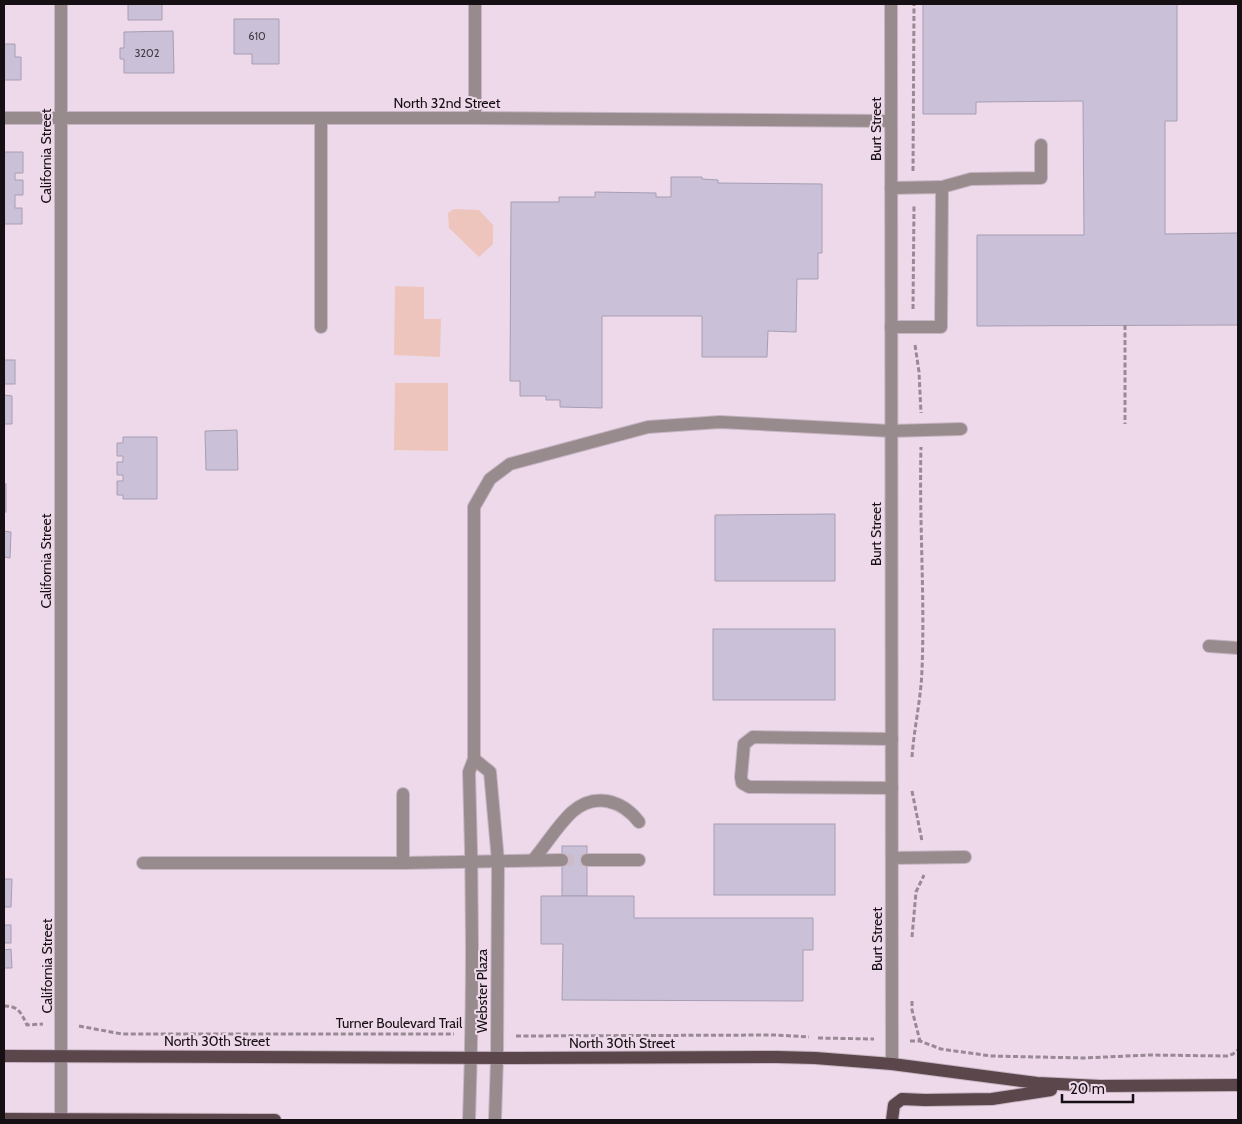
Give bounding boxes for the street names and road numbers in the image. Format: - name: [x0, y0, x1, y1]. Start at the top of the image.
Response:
- street label: North 32nd Street: [394, 94, 501, 112]
- street label: Burt Street: [867, 97, 885, 161]
- street label: California Street: [37, 108, 55, 203]
- street label: Burt Street: [867, 502, 885, 566]
- street label: California Street: [37, 513, 55, 608]
- street label: Burt Street: [868, 907, 886, 971]
- street label: California Street: [38, 918, 56, 1013]
- street label: Webster Plaza: [473, 949, 491, 1033]
- street label: Turner Boulevard Trail: [336, 1014, 463, 1032]
- street label: North 30th Street: [164, 1032, 270, 1050]
- street label: North 30th Street: [569, 1034, 675, 1052]

